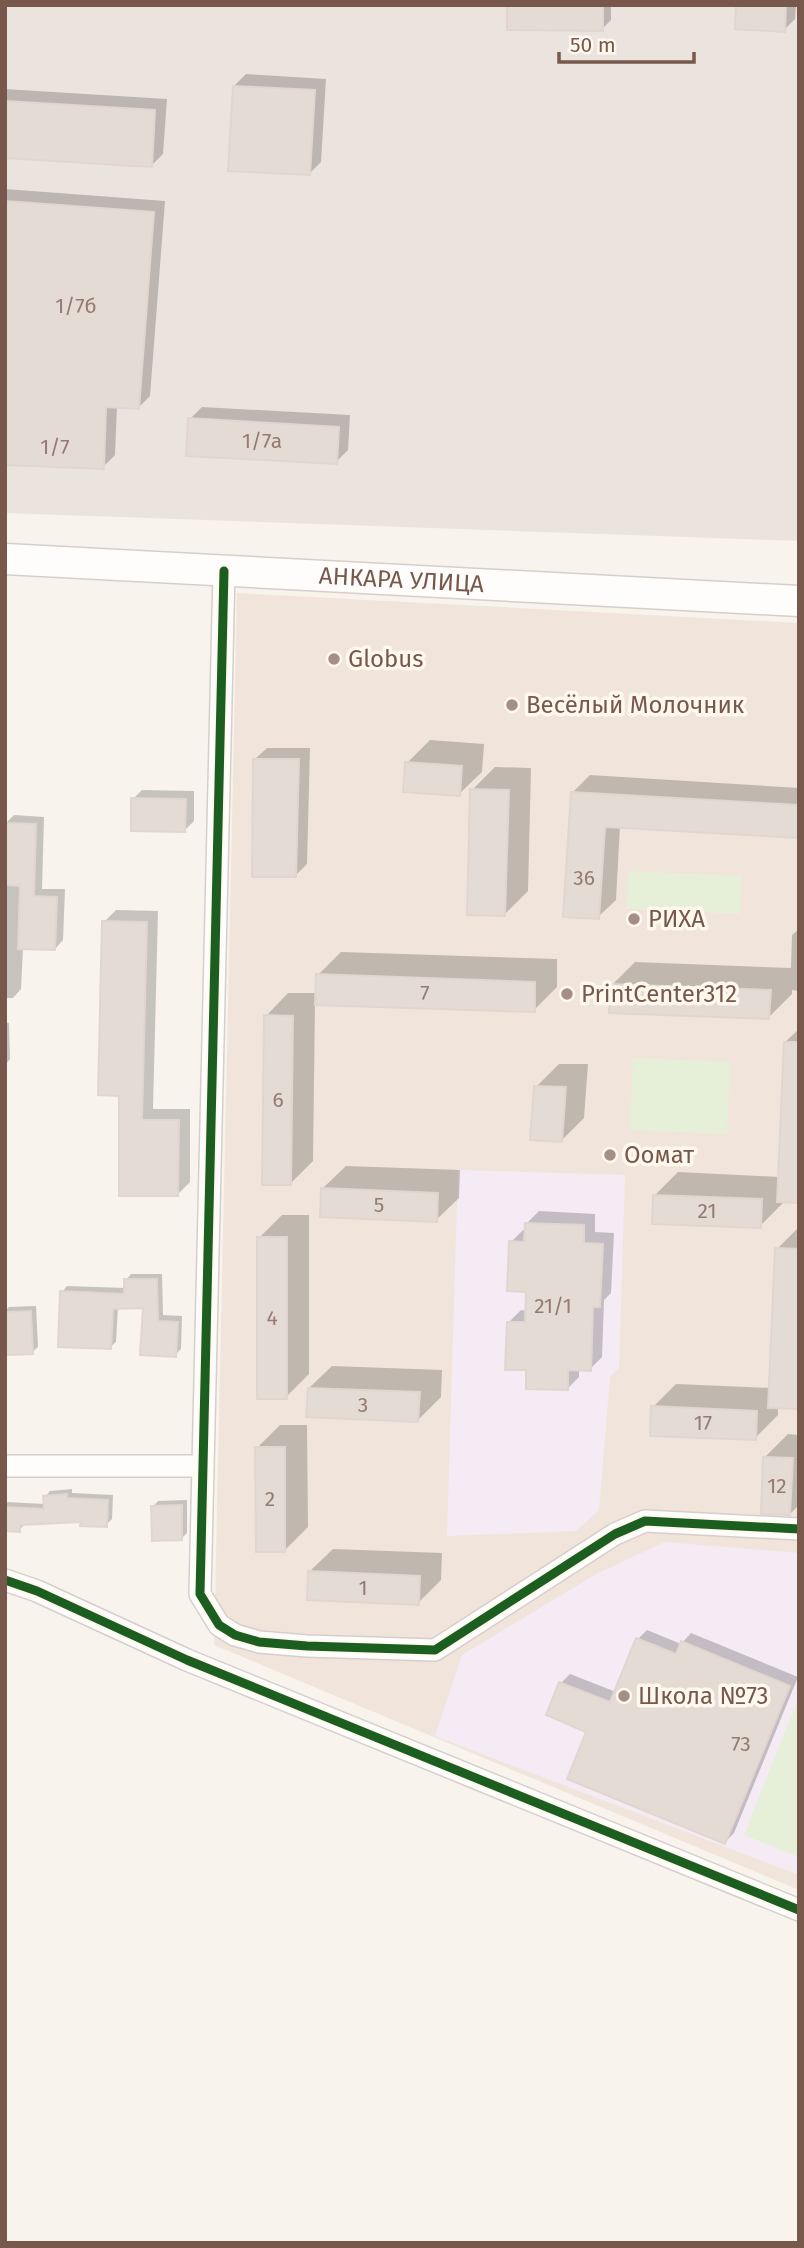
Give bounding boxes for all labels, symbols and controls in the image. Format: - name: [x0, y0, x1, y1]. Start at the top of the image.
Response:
- scale bar: [559, 21, 694, 65]
- text: 50 m: [570, 32, 616, 58]
- house number: 1/7б: [55, 293, 97, 319]
- house number: 1/7а: [242, 428, 282, 454]
- house number: 1/7: [40, 434, 70, 460]
- street label: АНКАРА УЛИЦА: [318, 562, 485, 598]
- place label: Globus: [348, 645, 424, 673]
- marker: Globus: [326, 651, 342, 667]
- place label: Весёлый Молочник: [526, 691, 745, 719]
- marker: Весёлый Молочник: [504, 697, 520, 713]
- house number: 36: [573, 865, 595, 891]
- place label: РИХА: [648, 905, 705, 933]
- marker: РИХА: [626, 911, 642, 927]
- house number: 7: [420, 980, 430, 1006]
- place label: PrintCenter312: [581, 980, 737, 1008]
- marker: PrintCenter312: [559, 986, 575, 1002]
- house number: 6: [272, 1087, 284, 1113]
- place label: Оомат: [624, 1141, 694, 1169]
- marker: Оомат: [602, 1147, 618, 1163]
- house number: 5: [374, 1192, 384, 1218]
- house number: 21: [698, 1198, 716, 1224]
- house number: 21/1: [534, 1293, 572, 1319]
- house number: 4: [266, 1305, 278, 1331]
- house number: 3: [358, 1392, 368, 1418]
- house number: 17: [694, 1410, 712, 1436]
- house number: 12: [767, 1473, 787, 1499]
- house number: 2: [265, 1486, 275, 1512]
- house number: 1: [358, 1575, 368, 1601]
- place label: Школа №73: [638, 1682, 769, 1710]
- marker: Школа №73: [616, 1688, 632, 1704]
- house number: 73: [731, 1731, 751, 1757]

